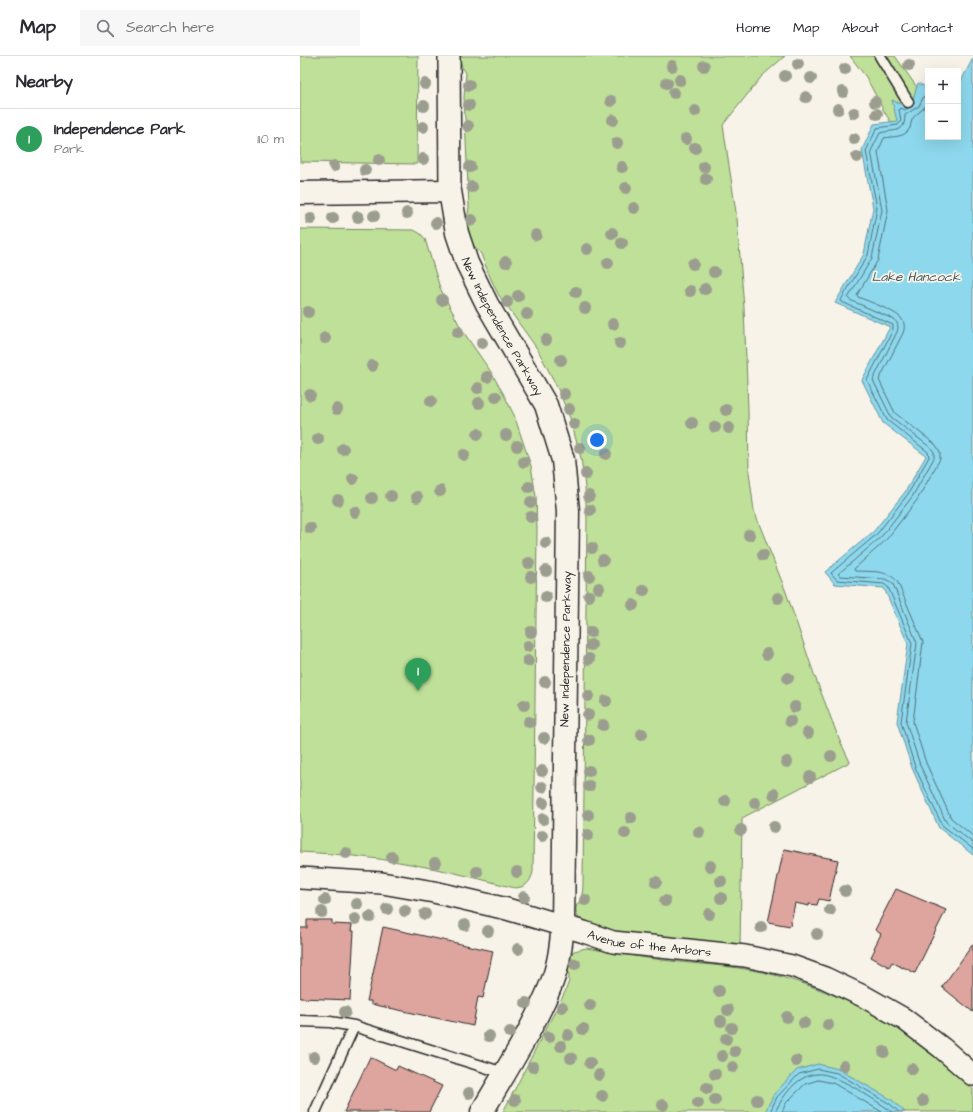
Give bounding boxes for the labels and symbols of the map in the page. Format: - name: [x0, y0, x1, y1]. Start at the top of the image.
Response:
- street label: New Independence Parkway: [457, 255, 548, 400]
- water label: Lake Hancock: [872, 268, 961, 286]
- your location: [587, 430, 607, 450]
- street label: New Independence Parkway: [556, 571, 577, 727]
- pin: 1: [405, 658, 431, 691]
- street label: Avenue of the Arbors: [585, 925, 712, 961]

